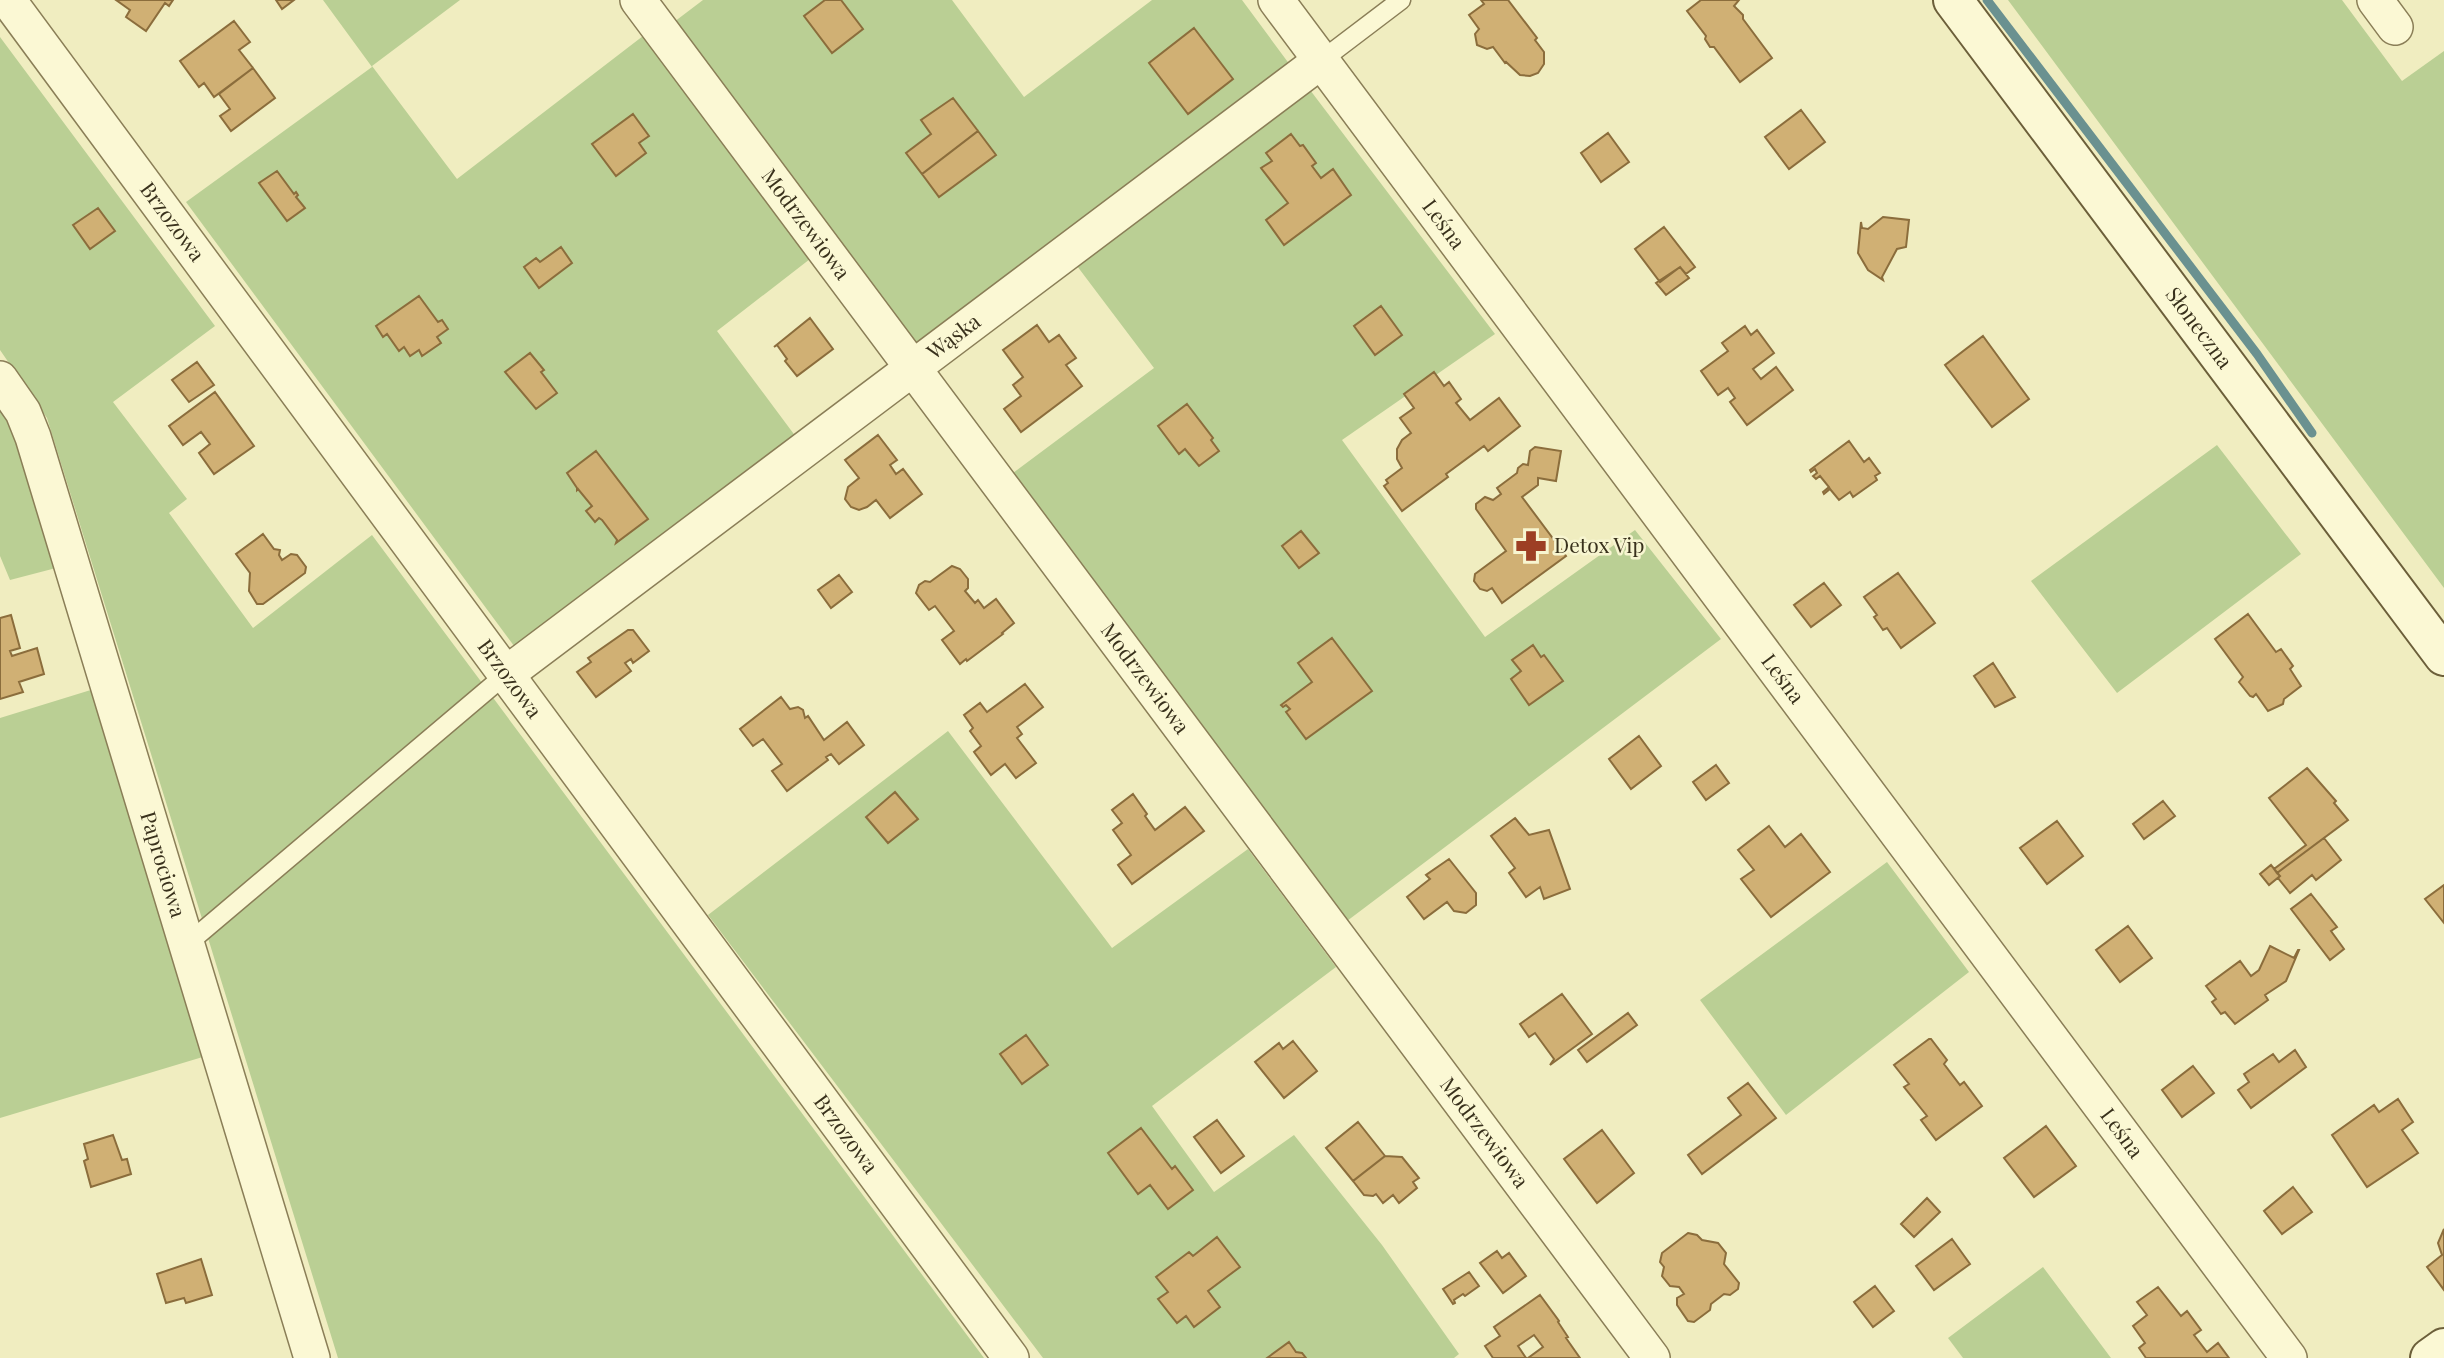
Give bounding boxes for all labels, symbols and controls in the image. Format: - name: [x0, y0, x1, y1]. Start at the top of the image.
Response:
- street label: Modrzewiowa: [756, 162, 858, 285]
- street label: Brzozowa: [135, 176, 212, 266]
- street label: Leśna: [1417, 193, 1473, 254]
- street label: Słoneczna: [2161, 281, 2240, 374]
- street label: Wąska: [920, 306, 985, 365]
- pharmacy icon: Detox Vip: [1514, 529, 1548, 563]
- place label: Detox Vip: [1554, 530, 1645, 558]
- street label: Modrzewiowa: [1096, 616, 1197, 739]
- street label: Brzozowa: [473, 632, 550, 723]
- street label: Leśna: [1756, 647, 1812, 709]
- street label: Paprociowa: [135, 808, 194, 921]
- street label: Modrzewiowa: [1435, 1071, 1537, 1193]
- street label: Brzozowa: [809, 1088, 886, 1179]
- street label: Leśna: [2095, 1102, 2151, 1163]

